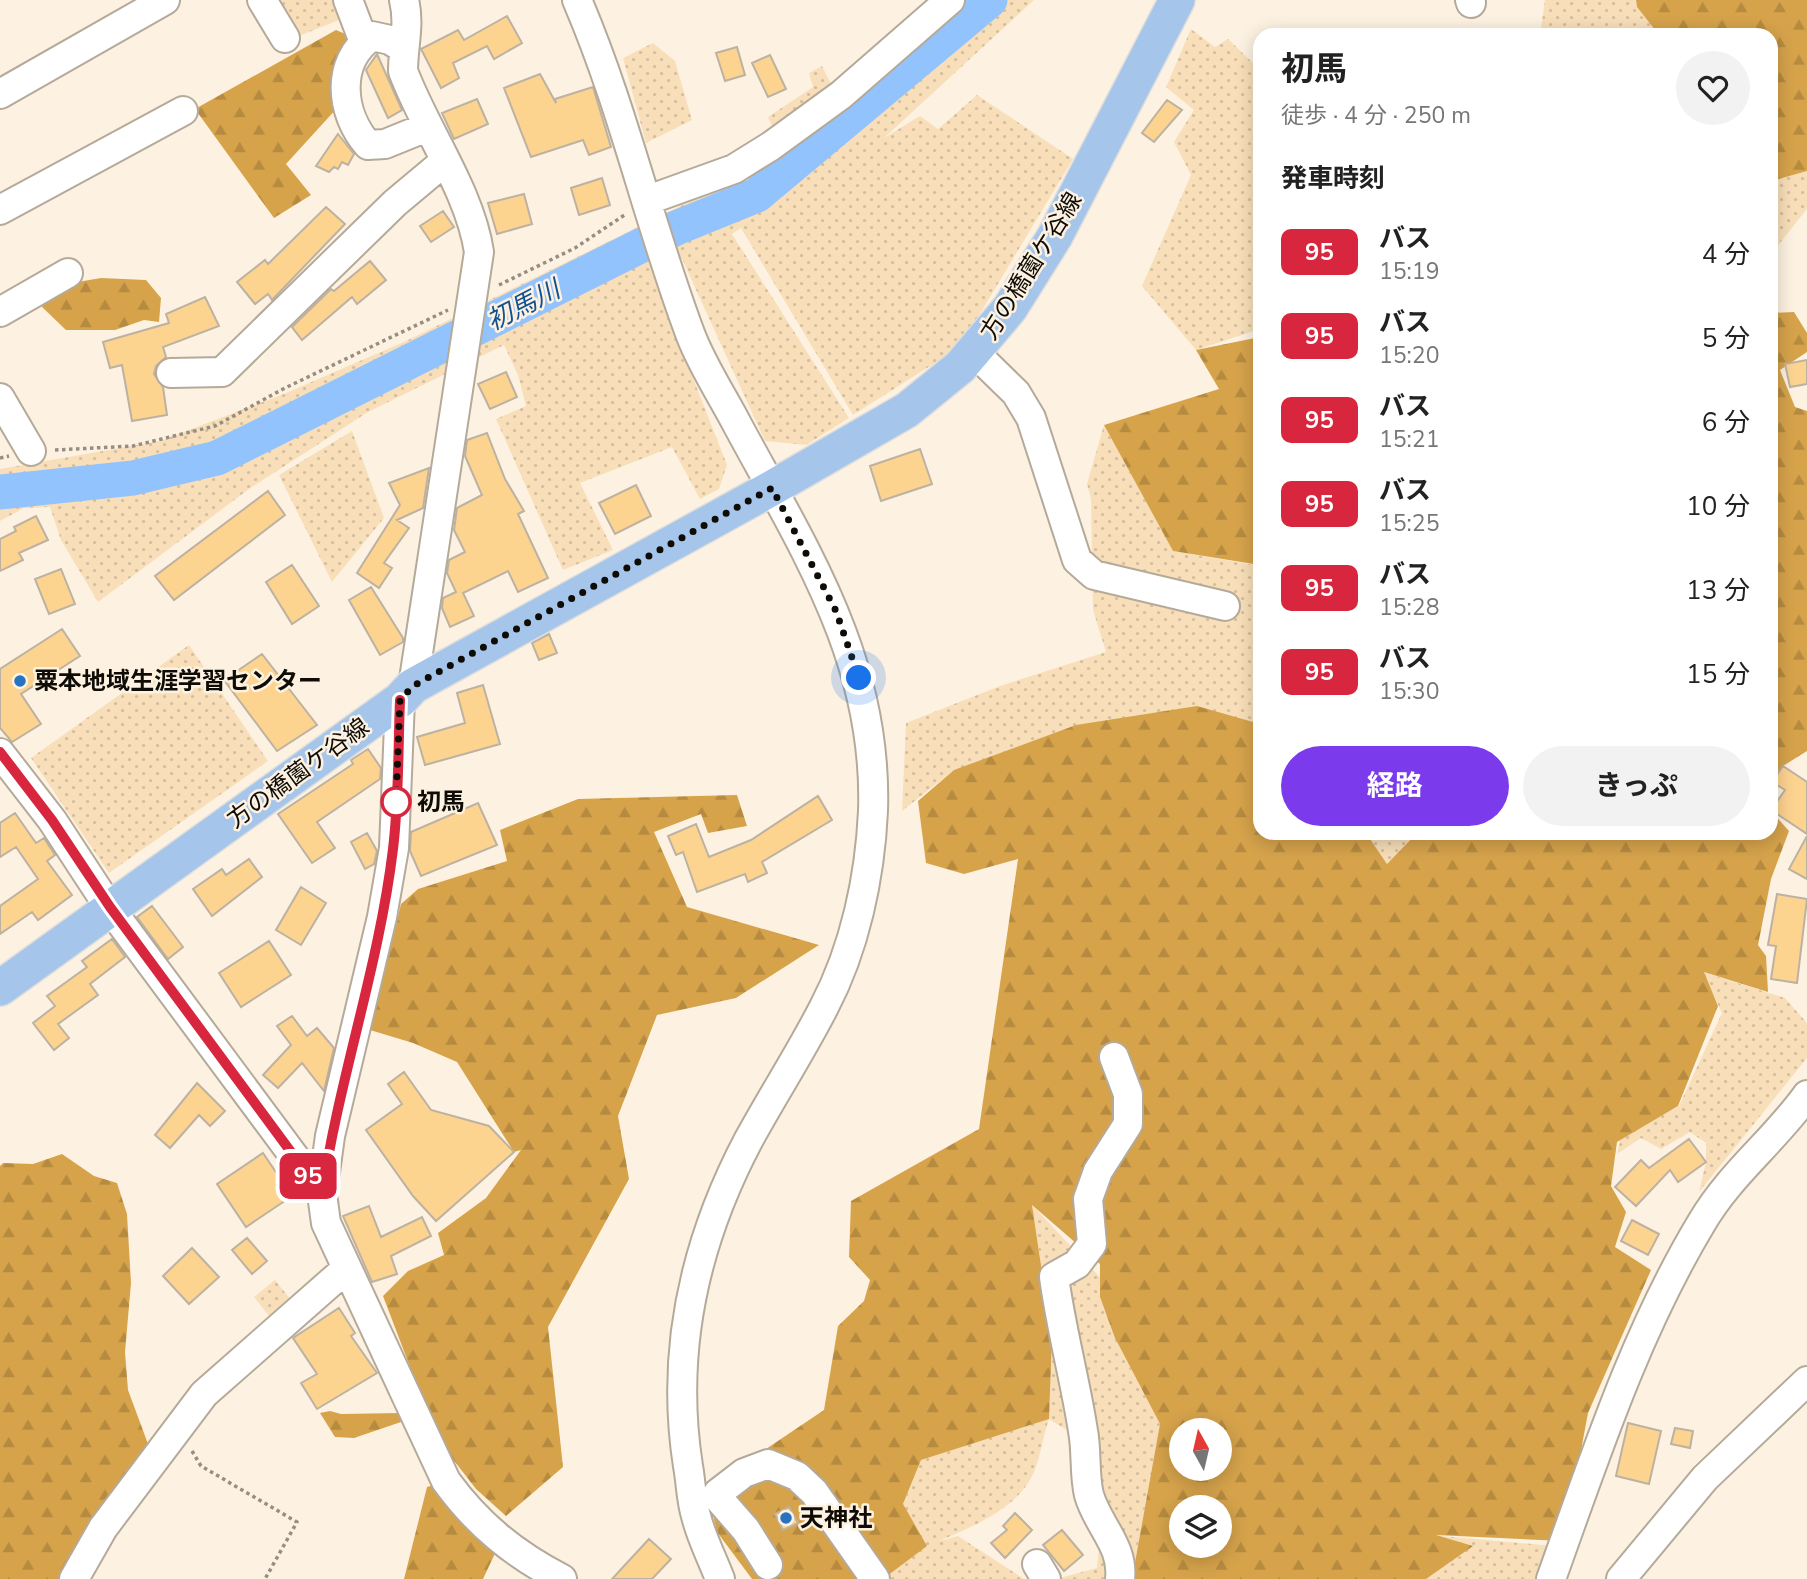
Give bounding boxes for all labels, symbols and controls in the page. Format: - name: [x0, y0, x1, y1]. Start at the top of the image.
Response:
- text: 初馬: [1281, 47, 1347, 92]
- button: heart: [1676, 51, 1750, 125]
- text: 徒歩 · 4 分 · 250 m: [1281, 100, 1471, 131]
- text: 発車時刻: [1281, 161, 1385, 196]
- street label: 方の橋薗ケ谷線: [973, 186, 1089, 346]
- text: バス: [1379, 221, 1431, 256]
- text: 95: [1305, 236, 1334, 268]
- text: 4 分: [1702, 237, 1750, 272]
- text: 15:19: [1379, 256, 1439, 287]
- water label: 初馬川: [481, 271, 569, 339]
- text: バス: [1379, 305, 1431, 340]
- text: 95: [1305, 320, 1334, 352]
- text: 5 分: [1702, 321, 1750, 356]
- text: 15:20: [1379, 340, 1439, 371]
- text: バス: [1379, 389, 1431, 424]
- text: 95: [1305, 404, 1334, 436]
- text: 6 分: [1702, 405, 1750, 440]
- text: 15:21: [1379, 424, 1439, 455]
- text: バス: [1379, 473, 1431, 508]
- text: 95: [1305, 488, 1334, 520]
- text: 10 分: [1686, 489, 1750, 524]
- text: 15:25: [1379, 508, 1439, 539]
- text: バス: [1379, 557, 1431, 592]
- text: 95: [1305, 572, 1334, 604]
- text: 13 分: [1686, 573, 1750, 608]
- text: 15:28: [1379, 592, 1439, 623]
- text: バス: [1379, 641, 1431, 676]
- text: 95: [1305, 656, 1334, 688]
- text: 15 分: [1686, 657, 1750, 692]
- your location: [841, 660, 876, 695]
- place label: 粟本地域生涯学習センター: [34, 665, 322, 697]
- marker: 粟本地域生涯学習センター: [12, 673, 28, 689]
- text: 15:30: [1379, 676, 1439, 707]
- street label: 方の橋薗ケ谷線: [221, 711, 375, 835]
- button: 経路: [1281, 746, 1509, 826]
- button: きっぷ: [1523, 746, 1750, 826]
- place label: 初馬: [417, 786, 465, 818]
- marker: 初馬: [381, 787, 411, 817]
- line badge: 95: [276, 1153, 340, 1199]
- text: 95: [294, 1160, 322, 1192]
- north arrow: [1169, 1418, 1232, 1480]
- map controls: [1169, 1418, 1232, 1558]
- button: layers: [1169, 1495, 1232, 1558]
- place label: 天神社: [800, 1502, 872, 1534]
- marker: 天神社: [778, 1510, 794, 1526]

